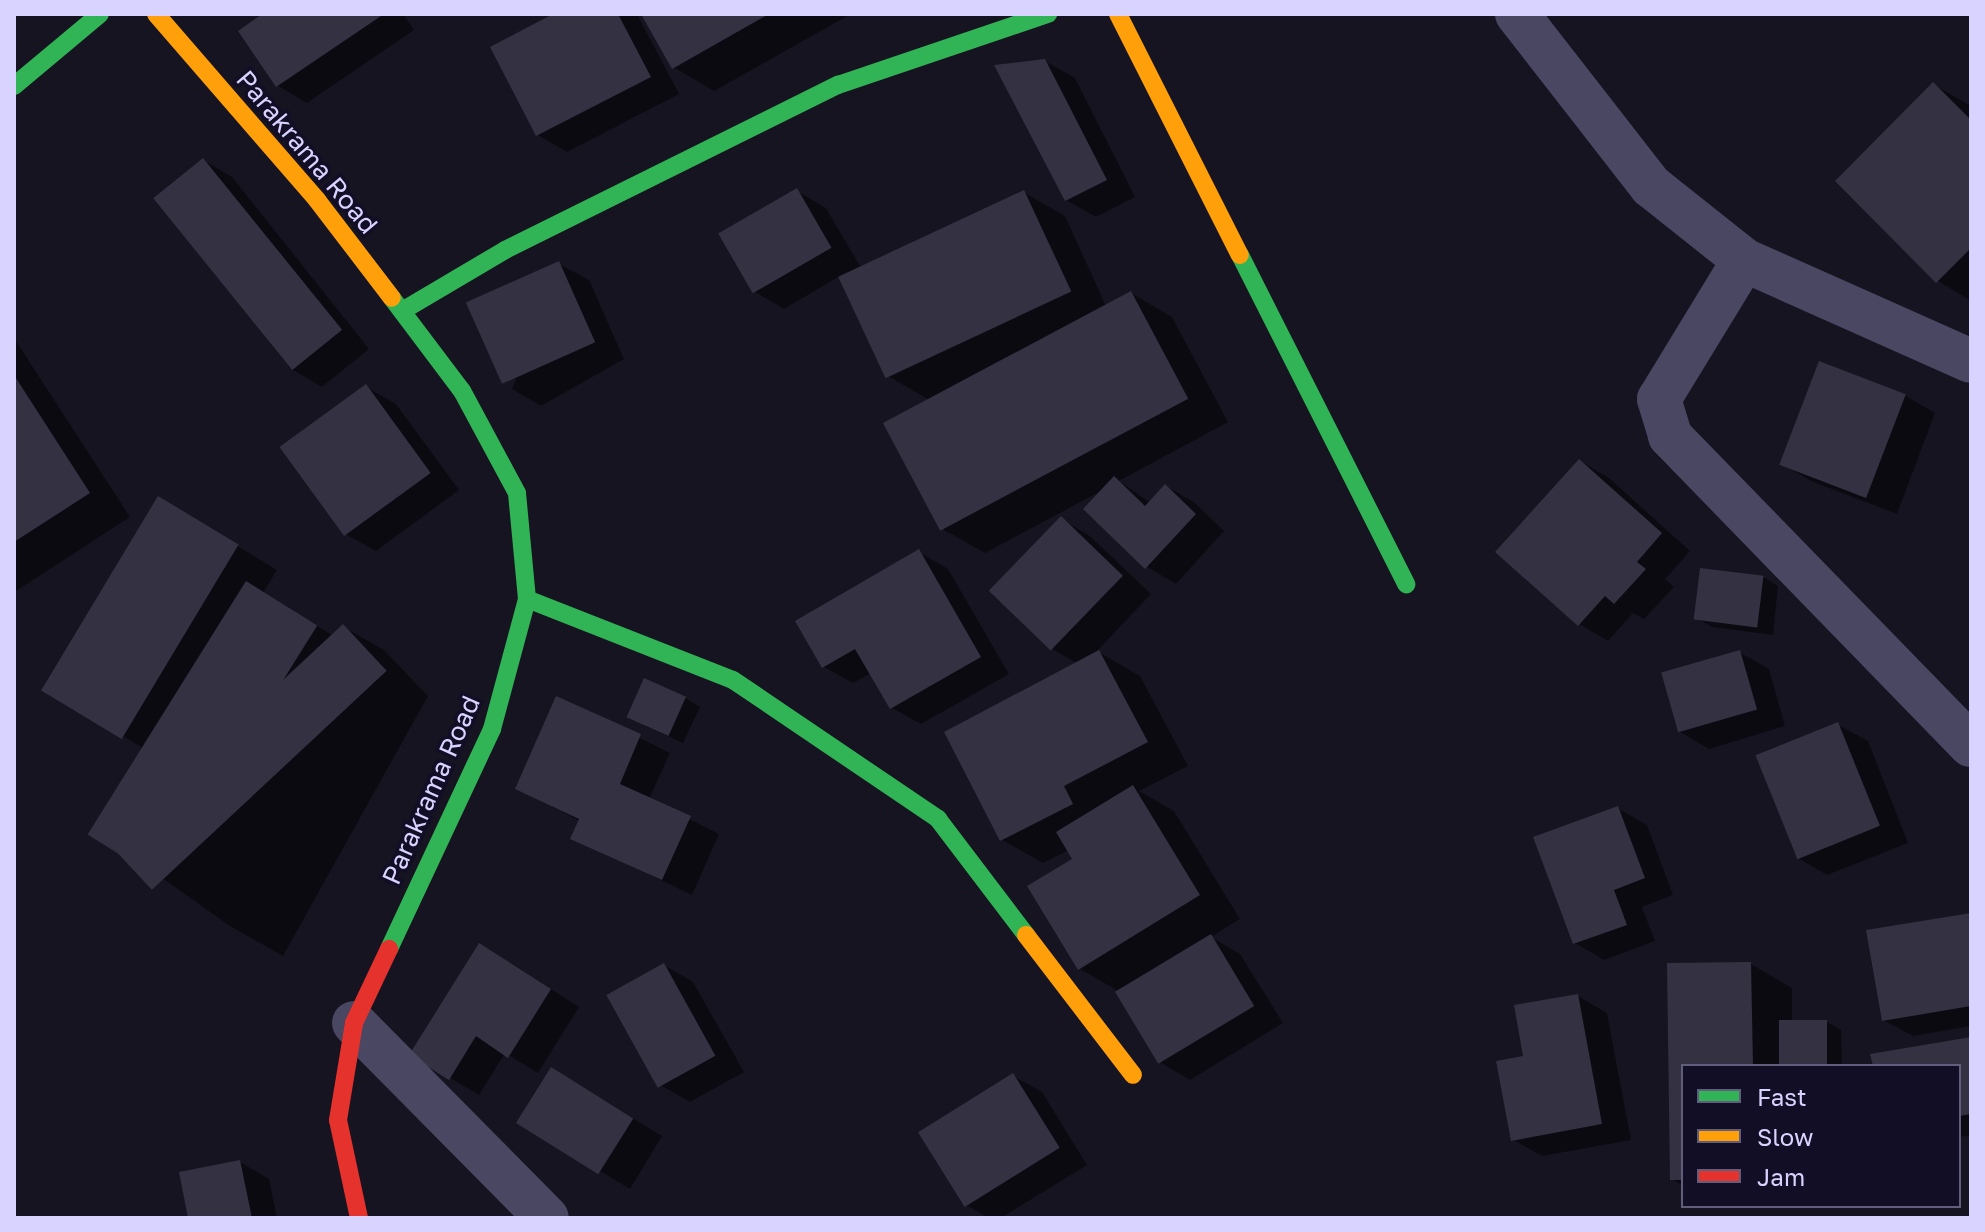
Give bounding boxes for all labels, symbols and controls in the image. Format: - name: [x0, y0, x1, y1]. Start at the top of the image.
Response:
- street label: Parakrama Road: [230, 64, 384, 240]
- street label: Parakrama Road: [375, 691, 487, 889]
- legend: [1681, 1064, 1961, 1208]
- text: Fast: [1757, 1082, 1807, 1111]
- text: Slow: [1757, 1122, 1813, 1151]
- text: Jam: [1757, 1162, 1805, 1191]

